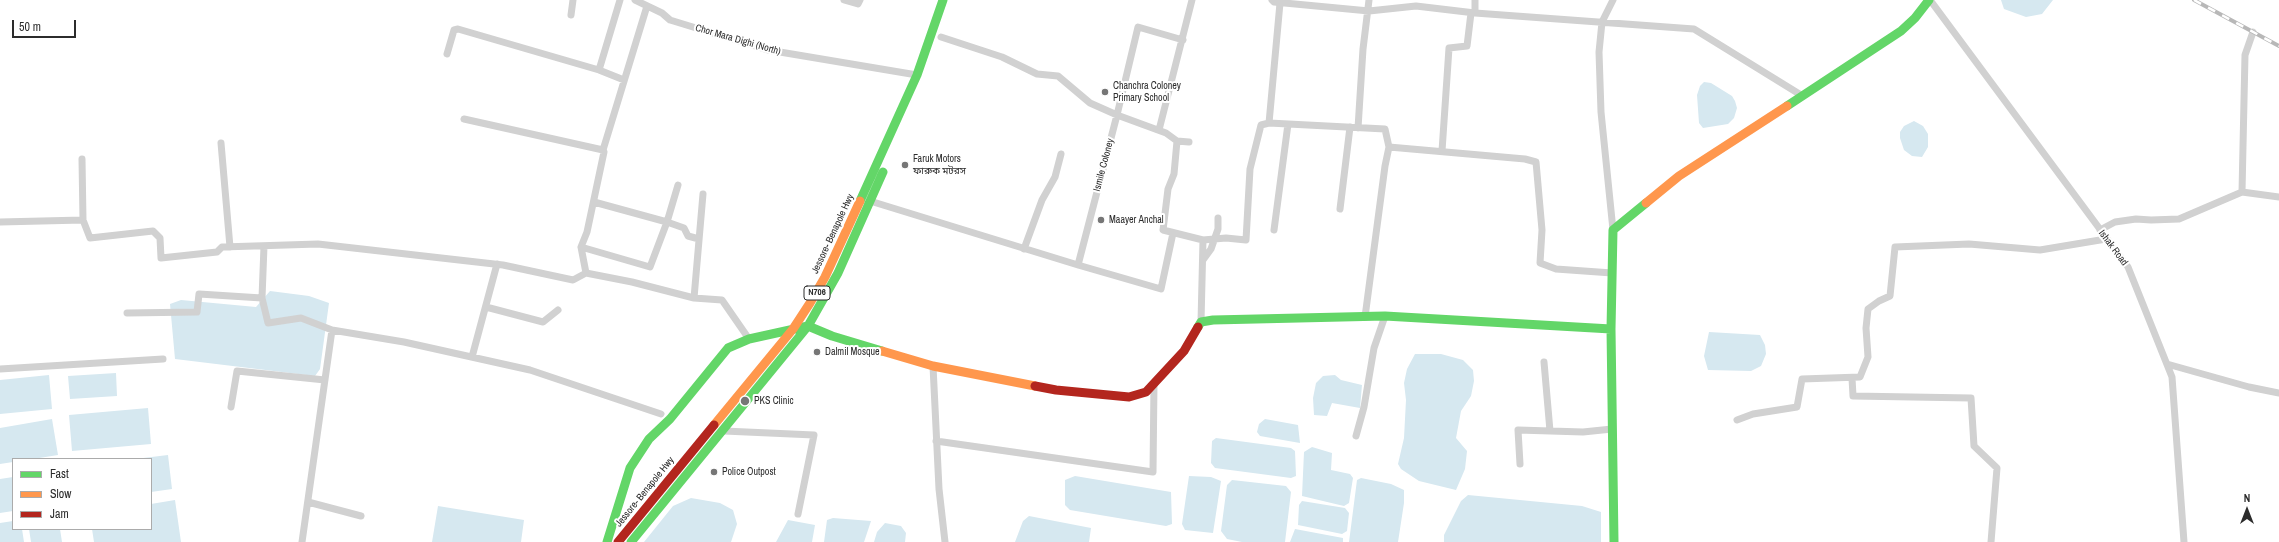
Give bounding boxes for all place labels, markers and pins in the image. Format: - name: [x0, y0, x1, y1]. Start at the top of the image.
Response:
- place label: Chanchra Coloney Primary School: [1113, 80, 1181, 104]
- marker: Chanchra Coloney Primary School: [1100, 87, 1110, 97]
- place label: Faruk Motors ফারুক মটরস: [913, 153, 966, 176]
- marker: Faruk Motors ফারুক মটরস: [900, 160, 910, 170]
- place label: Maayer Anchal: [1109, 214, 1164, 226]
- marker: Maayer Anchal: [1096, 215, 1106, 225]
- place label: Dalmil Mosque: [825, 346, 880, 358]
- marker: Dalmil Mosque: [812, 347, 822, 357]
- marker: PKS Clinic: [739, 395, 751, 407]
- place label: PKS Clinic: [754, 395, 794, 407]
- place label: Police Outpost: [722, 466, 776, 478]
- marker: Police Outpost: [709, 467, 719, 477]

